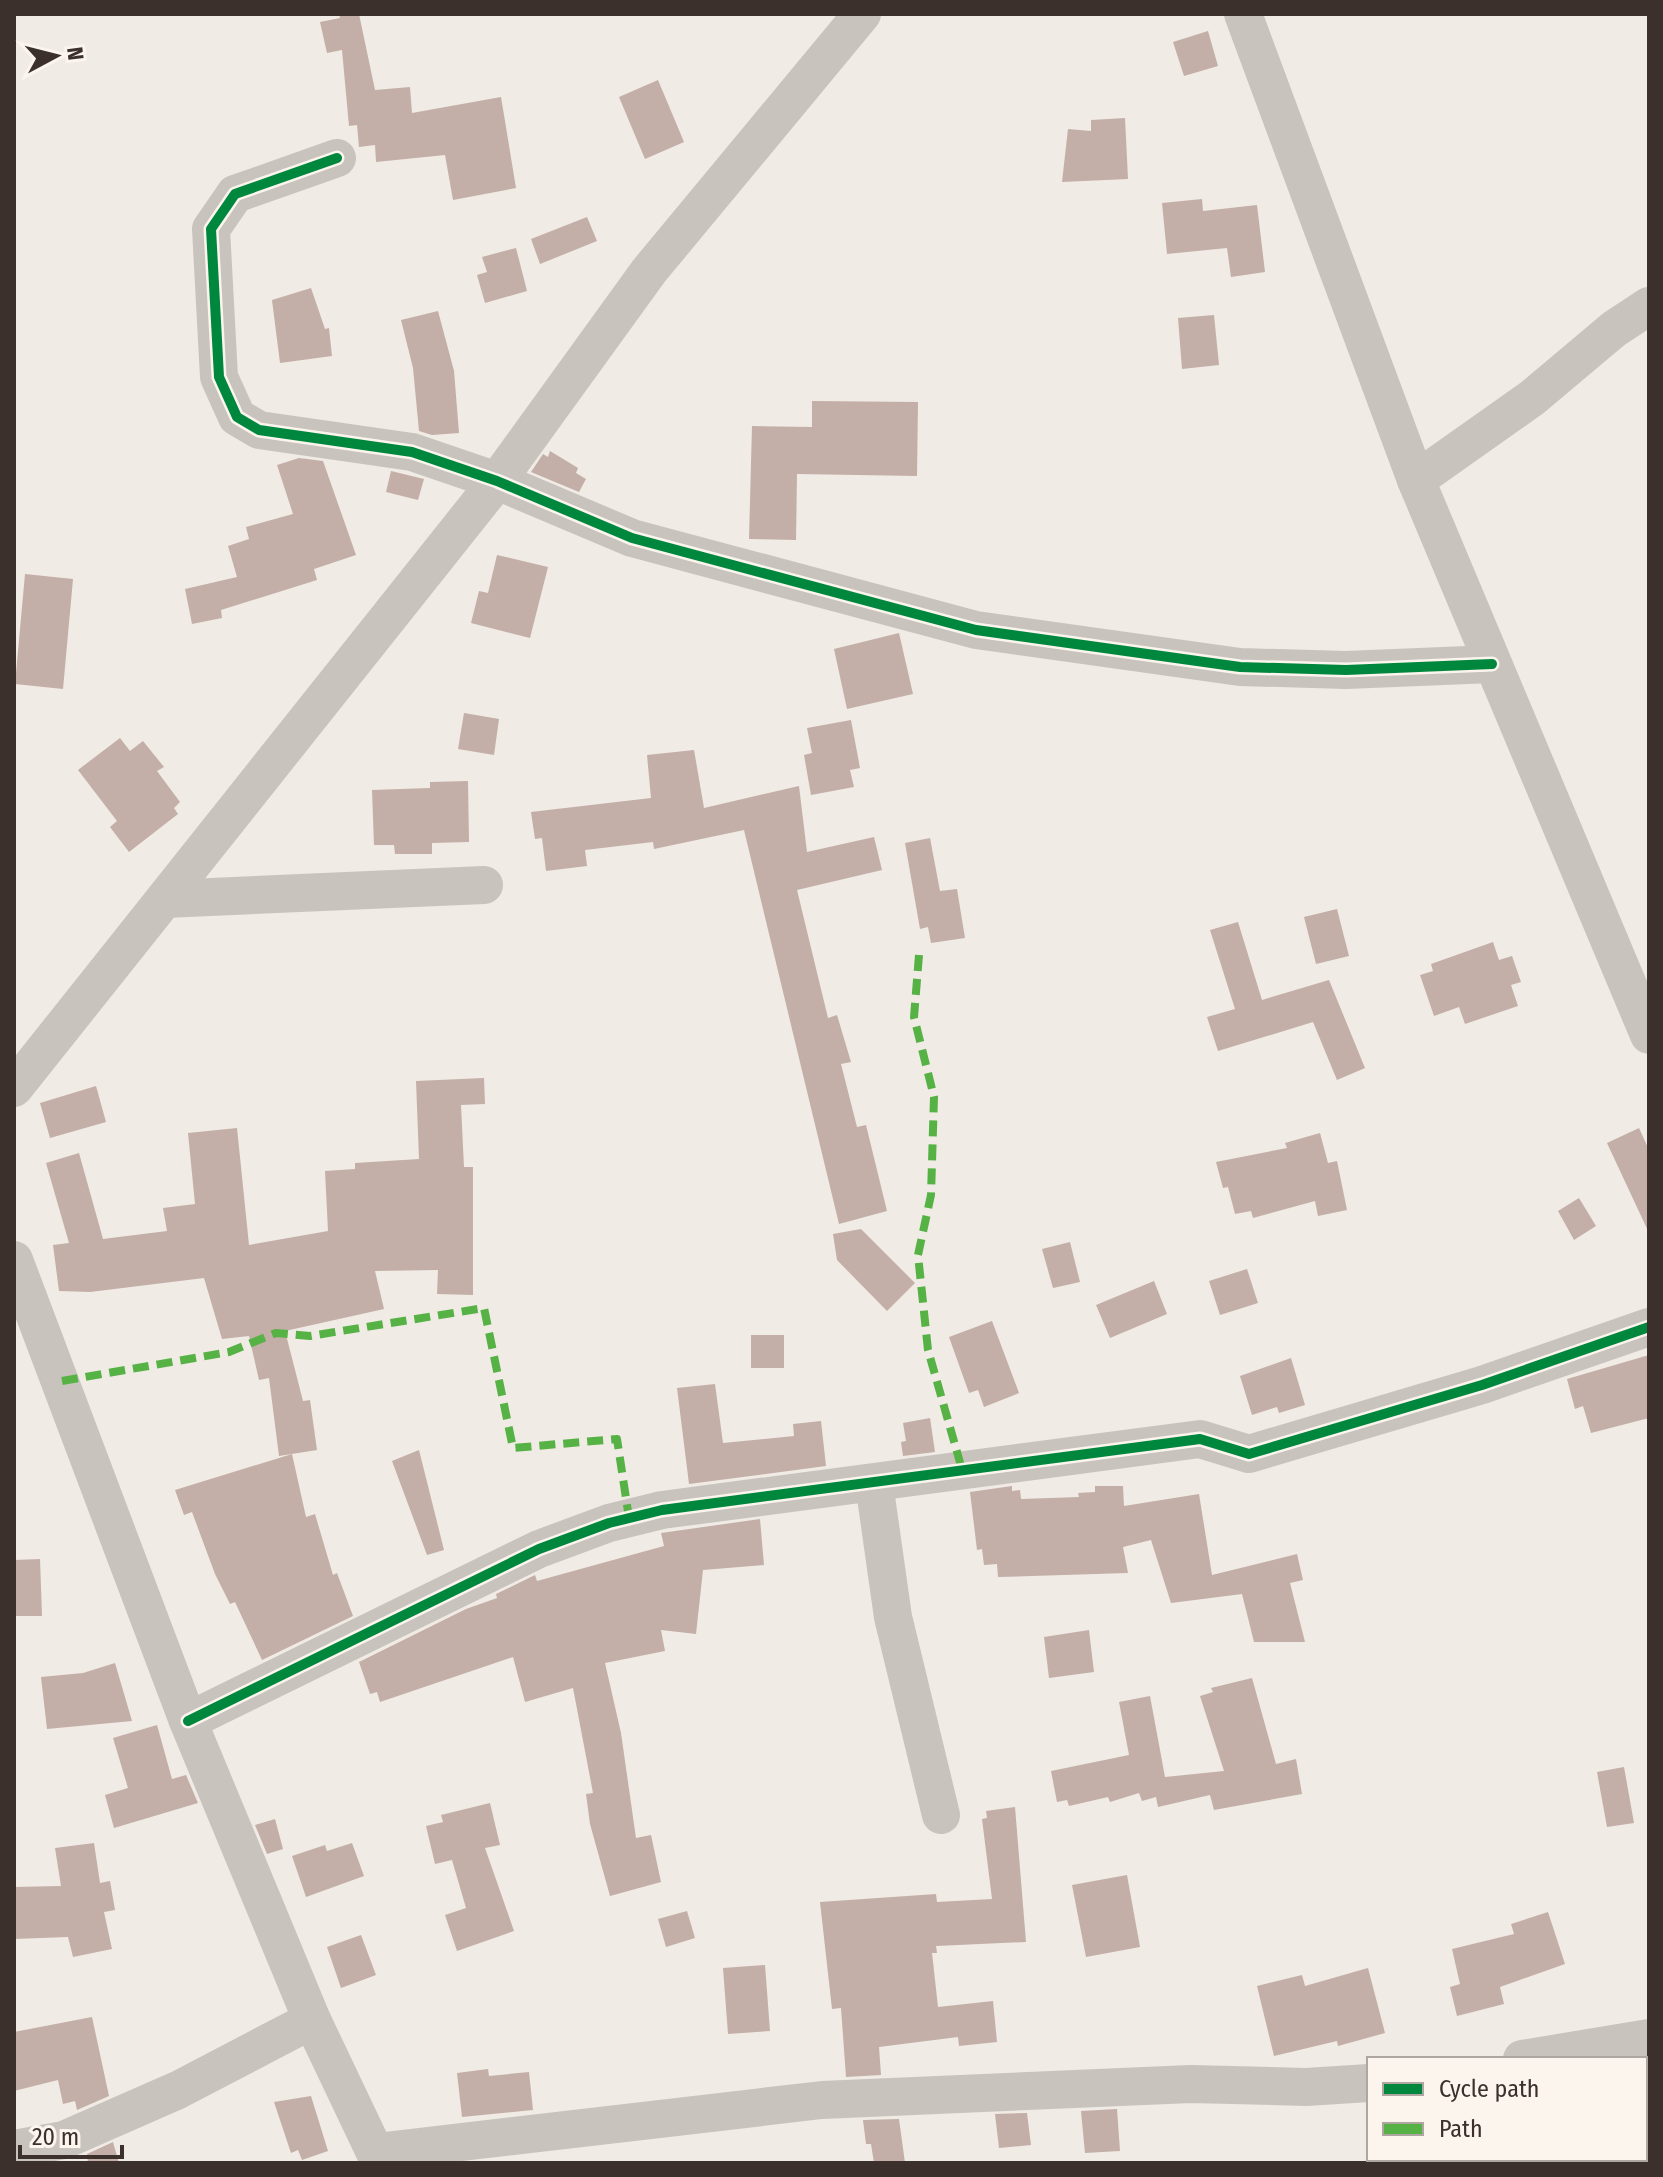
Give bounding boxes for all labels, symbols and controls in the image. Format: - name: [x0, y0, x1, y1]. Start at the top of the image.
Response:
- north arrow: [16, 16, 96, 96]
- text: N: [61, 45, 90, 62]
- legend: [1367, 2057, 1647, 2161]
- text: Cycle path: [1439, 2075, 1539, 2103]
- scale bar: [20, 2109, 122, 2159]
- text: Path: [1439, 2115, 1483, 2143]
- text: 20 m: [32, 2123, 79, 2151]

